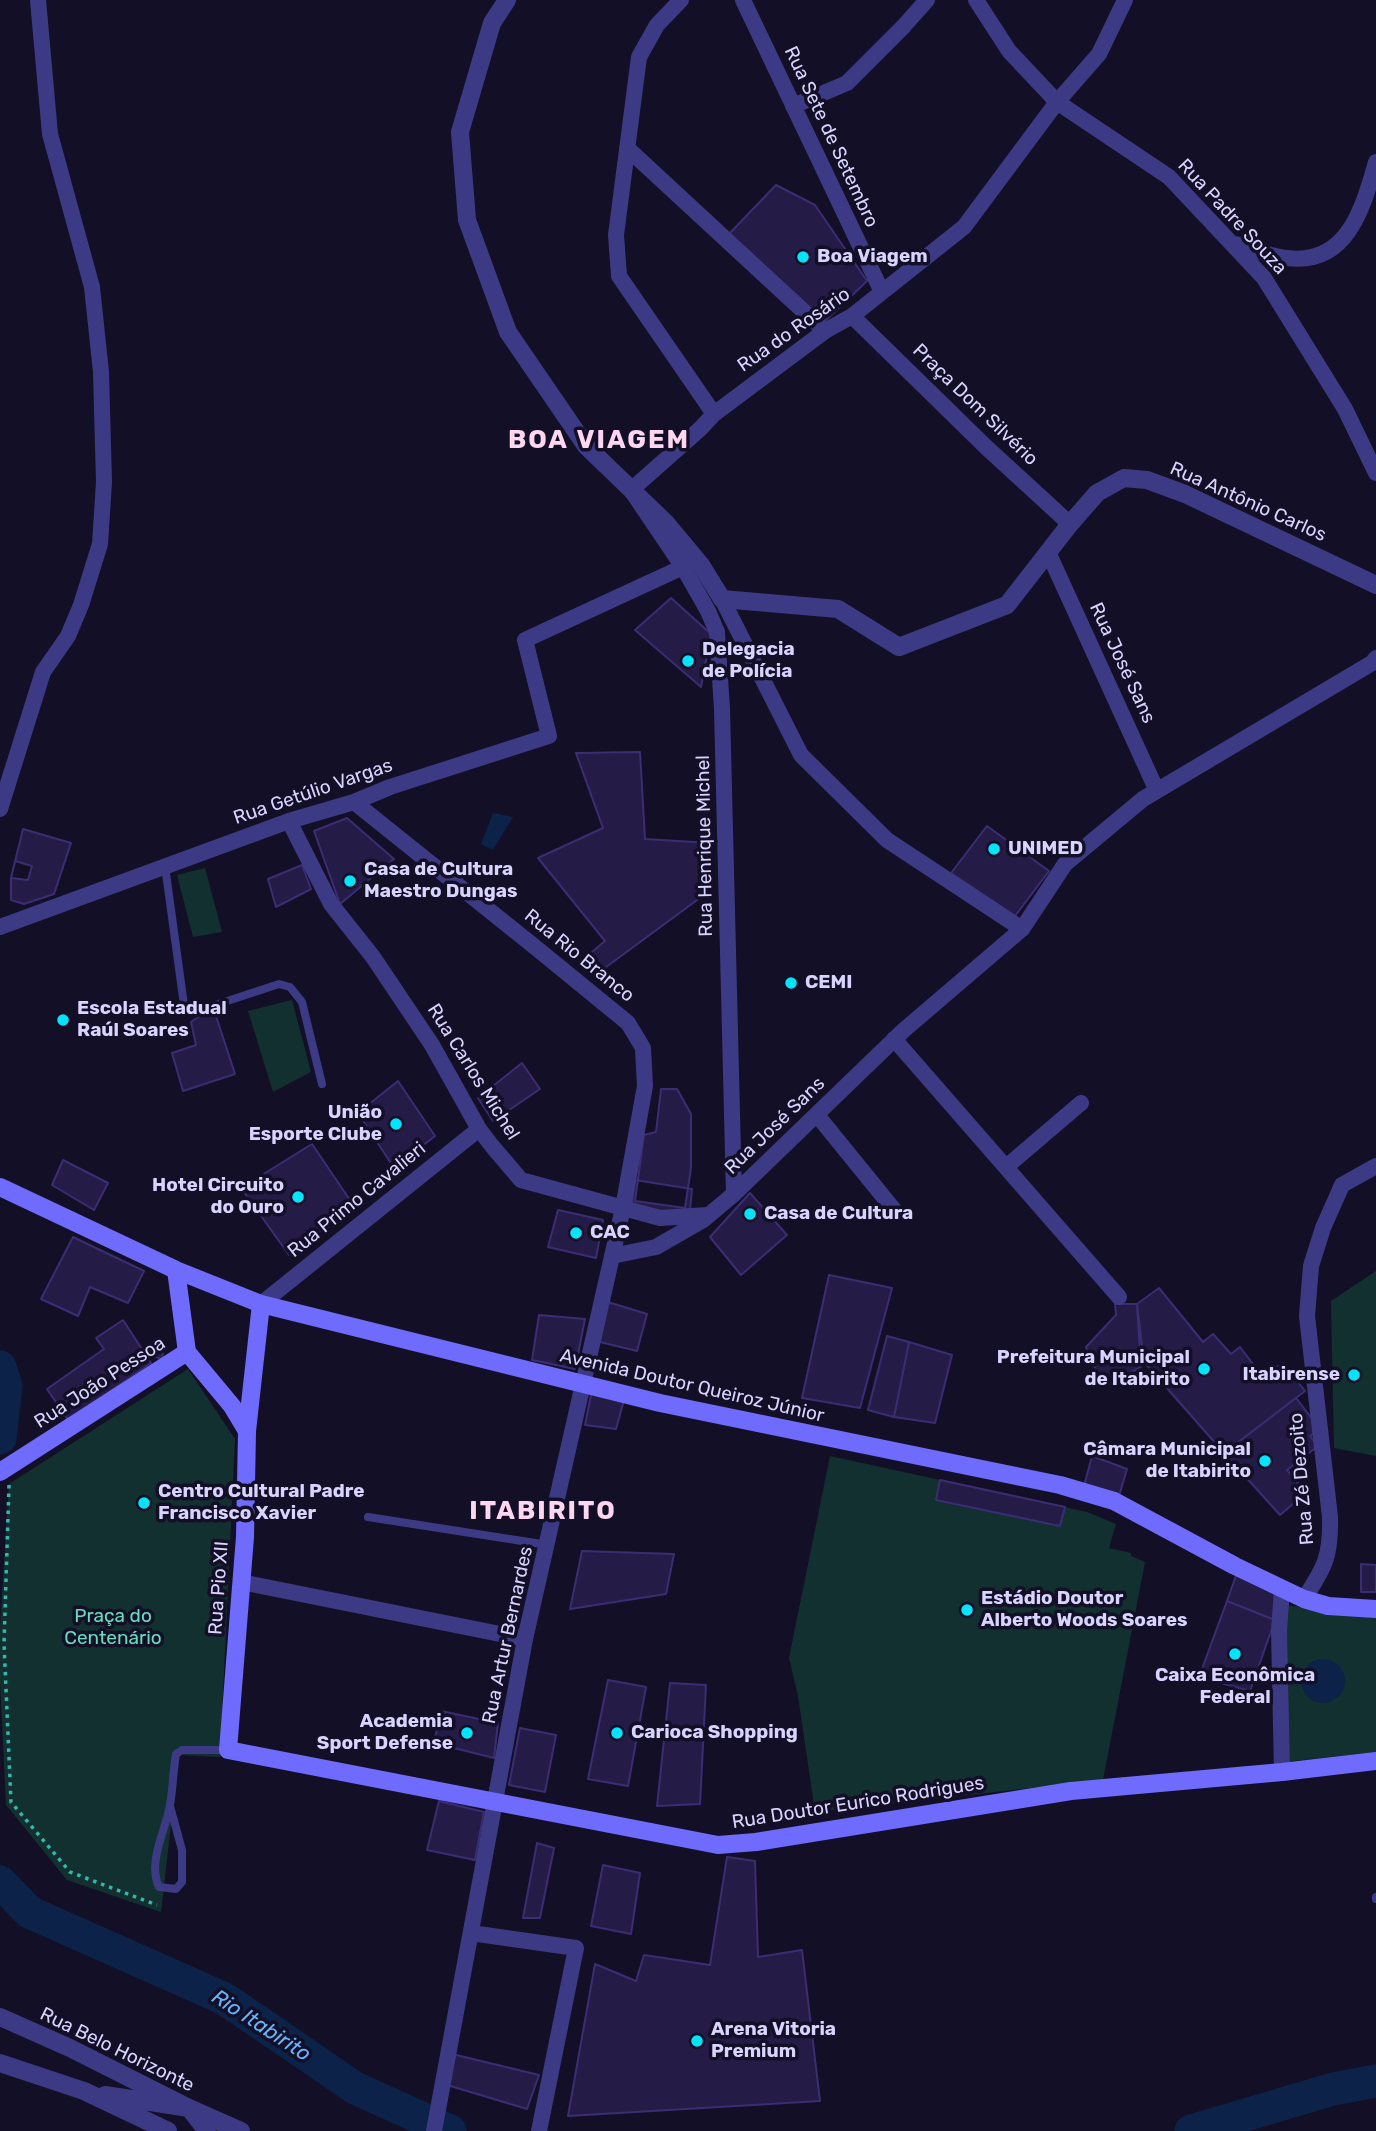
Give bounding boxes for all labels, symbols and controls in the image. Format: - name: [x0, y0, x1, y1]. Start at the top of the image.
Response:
- street label: Rua Sete de Setembro: [779, 43, 883, 231]
- street label: Rua Padre Souza: [1173, 155, 1291, 279]
- place label: Boa Viagem: [817, 246, 928, 268]
- marker: Boa Viagem: [795, 249, 811, 265]
- street label: Rua do Rosário: [733, 283, 855, 377]
- street label: Praça Dom Silvério: [908, 339, 1042, 471]
- district label: BOA VIAGEM: [509, 424, 689, 456]
- street label: Rua Antônio Carlos: [1166, 457, 1330, 547]
- street label: Rua José Sans: [1084, 599, 1160, 727]
- place label: Delegacia de Polícia: [702, 639, 795, 683]
- marker: Delegacia de Polícia: [680, 653, 696, 669]
- street label: Rua Getúlio Vargas: [231, 754, 395, 830]
- street label: Rua Henrique Michel: [692, 755, 718, 937]
- place label: UNIMED: [1008, 838, 1083, 860]
- marker: UNIMED: [986, 841, 1002, 857]
- place label: Casa de Cultura Maestro Dungas: [364, 859, 518, 903]
- marker: Casa de Cultura Maestro Dungas: [342, 873, 358, 889]
- street label: Rua Rio Branco: [519, 905, 639, 1007]
- place label: CEMI: [805, 972, 852, 994]
- marker: CEMI: [783, 975, 799, 991]
- place label: Escola Estadual Raúl Soares: [77, 998, 227, 1042]
- street label: Rua Carlos Michel: [422, 1000, 524, 1144]
- marker: Escola Estadual Raúl Soares: [55, 1012, 71, 1028]
- street label: Rua José Sans: [720, 1072, 830, 1180]
- place label: União Esporte Clube: [249, 1102, 382, 1146]
- marker: União Esporte Clube: [388, 1116, 404, 1132]
- street label: Rua Primo Cavalieri: [283, 1137, 431, 1263]
- place label: Hotel Circuito do Ouro: [152, 1175, 284, 1219]
- marker: Hotel Circuito do Ouro: [290, 1189, 306, 1205]
- place label: Casa de Cultura: [764, 1203, 913, 1225]
- marker: Casa de Cultura: [742, 1206, 758, 1222]
- place label: CAC: [590, 1222, 630, 1244]
- marker: CAC: [568, 1225, 584, 1241]
- street label: Rua João Pessoa: [30, 1332, 170, 1434]
- street label: Avenida Doutor Queiroz Júnior: [558, 1344, 826, 1428]
- place label: Prefeitura Municipal de Itabirito: [997, 1347, 1190, 1391]
- marker: Prefeitura Municipal de Itabirito: [1196, 1361, 1212, 1377]
- place label: Itabirense: [1243, 1364, 1340, 1386]
- marker: Itabirense: [1346, 1367, 1362, 1383]
- street label: Rua Zé Dezoito: [1285, 1412, 1319, 1546]
- place label: Câmara Municipal de Itabirito: [1083, 1439, 1251, 1483]
- marker: Câmara Municipal de Itabirito: [1257, 1453, 1273, 1469]
- place label: Centro Cultural Padre Francisco Xavier: [158, 1481, 365, 1525]
- marker: Centro Cultural Padre Francisco Xavier: [136, 1495, 152, 1511]
- district label: ITABIRITO: [470, 1495, 616, 1527]
- street label: Rua Pio XII: [204, 1540, 234, 1636]
- street label: Rua Artur Bernardes: [478, 1544, 538, 1726]
- place label: Estádio Doutor Alberto Woods Soares: [981, 1588, 1187, 1632]
- marker: Estádio Doutor Alberto Woods Soares: [959, 1602, 975, 1618]
- park label: Praça do Centenário: [64, 1606, 162, 1650]
- marker: Caixa Econômica Federal: [1227, 1646, 1243, 1662]
- place label: Caixa Econômica Federal: [1155, 1665, 1315, 1709]
- place label: Academia Sport Defense: [317, 1711, 453, 1755]
- place label: Carioca Shopping: [631, 1722, 798, 1744]
- marker: Academia Sport Defense: [459, 1725, 475, 1741]
- marker: Carioca Shopping: [609, 1725, 625, 1741]
- street label: Rua Doutor Eurico Rodrigues: [730, 1772, 986, 1834]
- water label: Rio Itabirito: [207, 1985, 315, 2067]
- street label: Rua Belo Horizonte: [36, 2003, 198, 2097]
- place label: Arena Vitoria Premium: [711, 2019, 836, 2063]
- marker: Arena Vitoria Premium: [689, 2033, 705, 2049]

